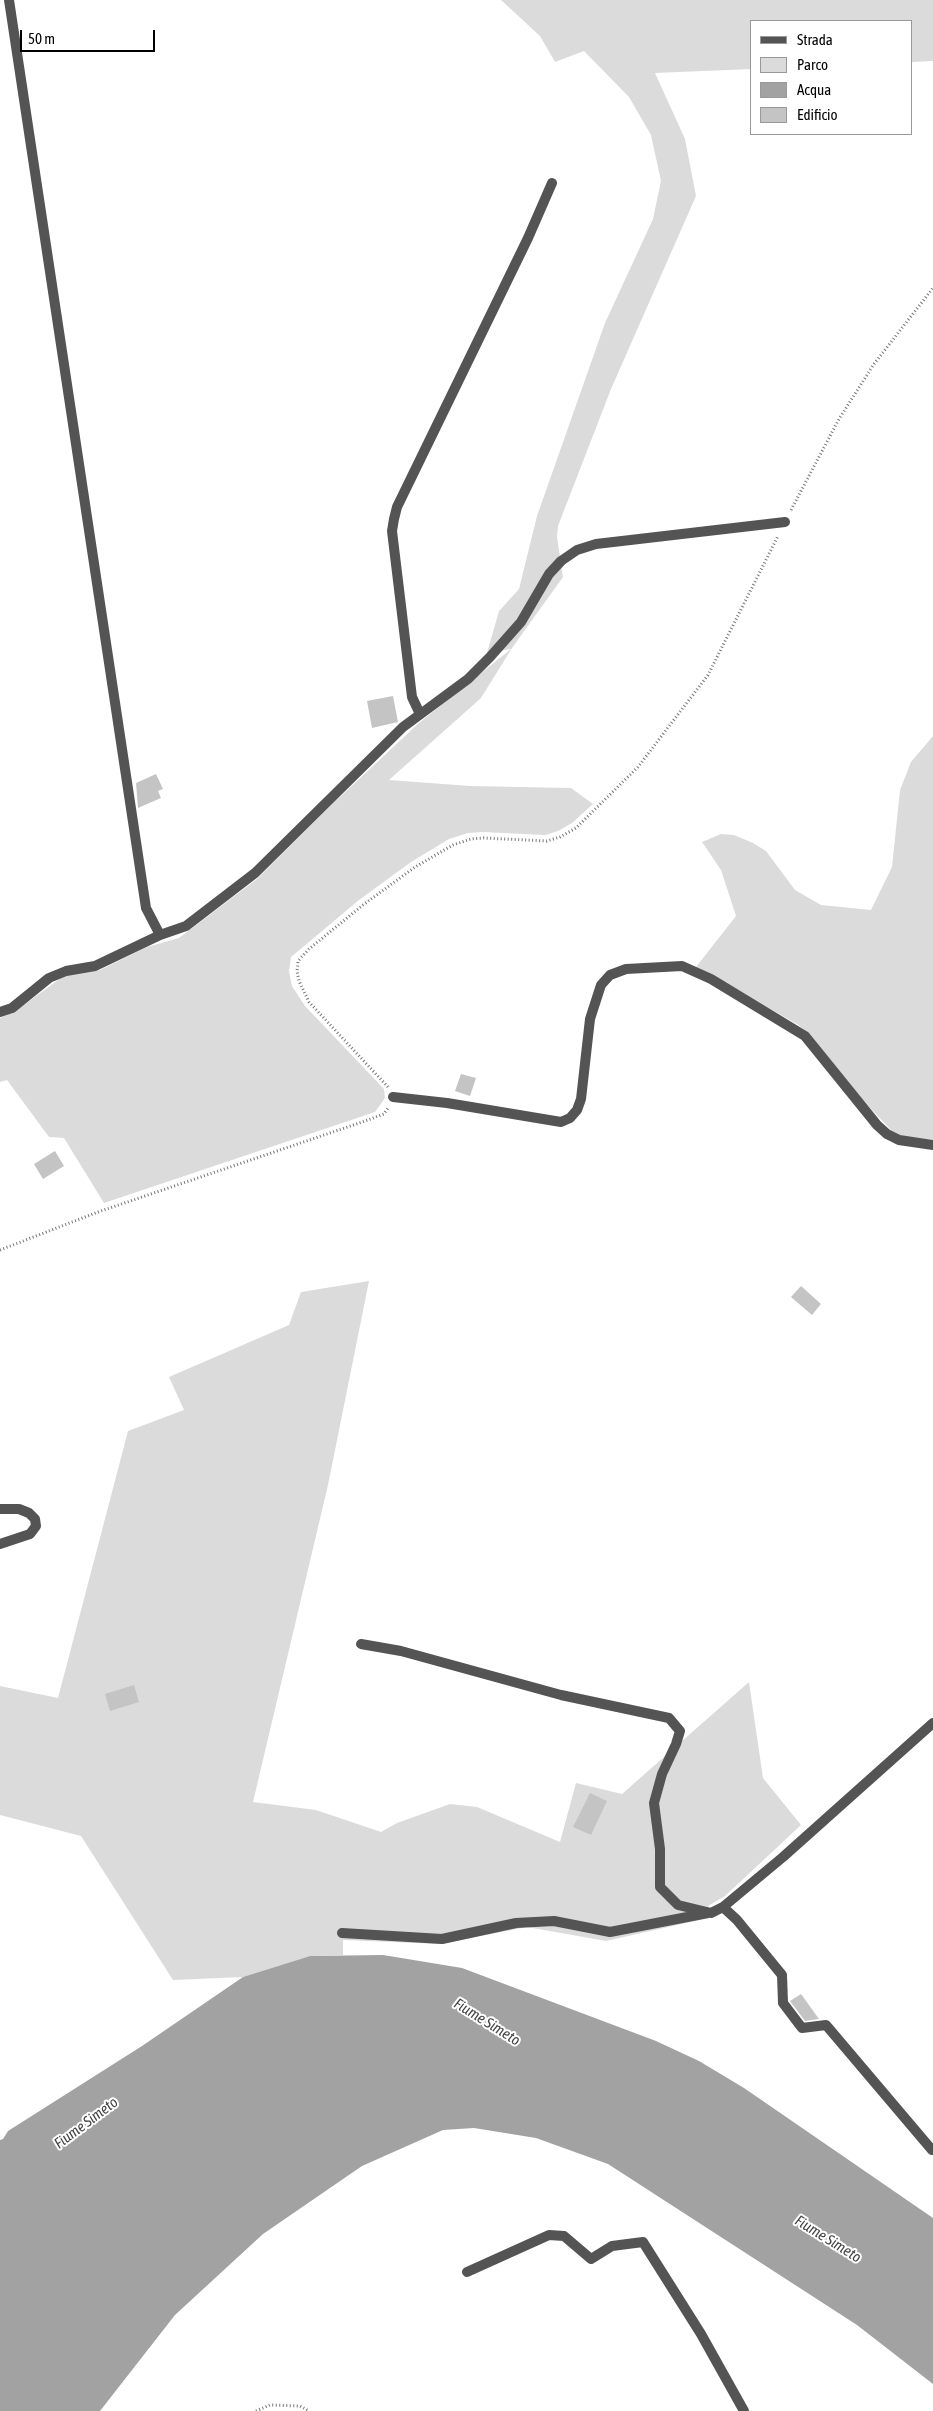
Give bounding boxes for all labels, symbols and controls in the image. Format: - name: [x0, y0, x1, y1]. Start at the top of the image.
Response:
- scale bar: [22, 20, 158, 52]
- legend: [750, 20, 913, 135]
- text: 50 m: [28, 30, 55, 47]
- text: Strada: [797, 31, 833, 48]
- text: Parco: [797, 56, 828, 73]
- text: Acqua: [797, 81, 831, 98]
- text: Edificio: [797, 106, 838, 123]
- water label: Fiume Simeto: [450, 1994, 524, 2050]
- water label: Fiume Simeto: [51, 2093, 121, 2153]
- water label: Fiume Simeto: [791, 2211, 865, 2267]

